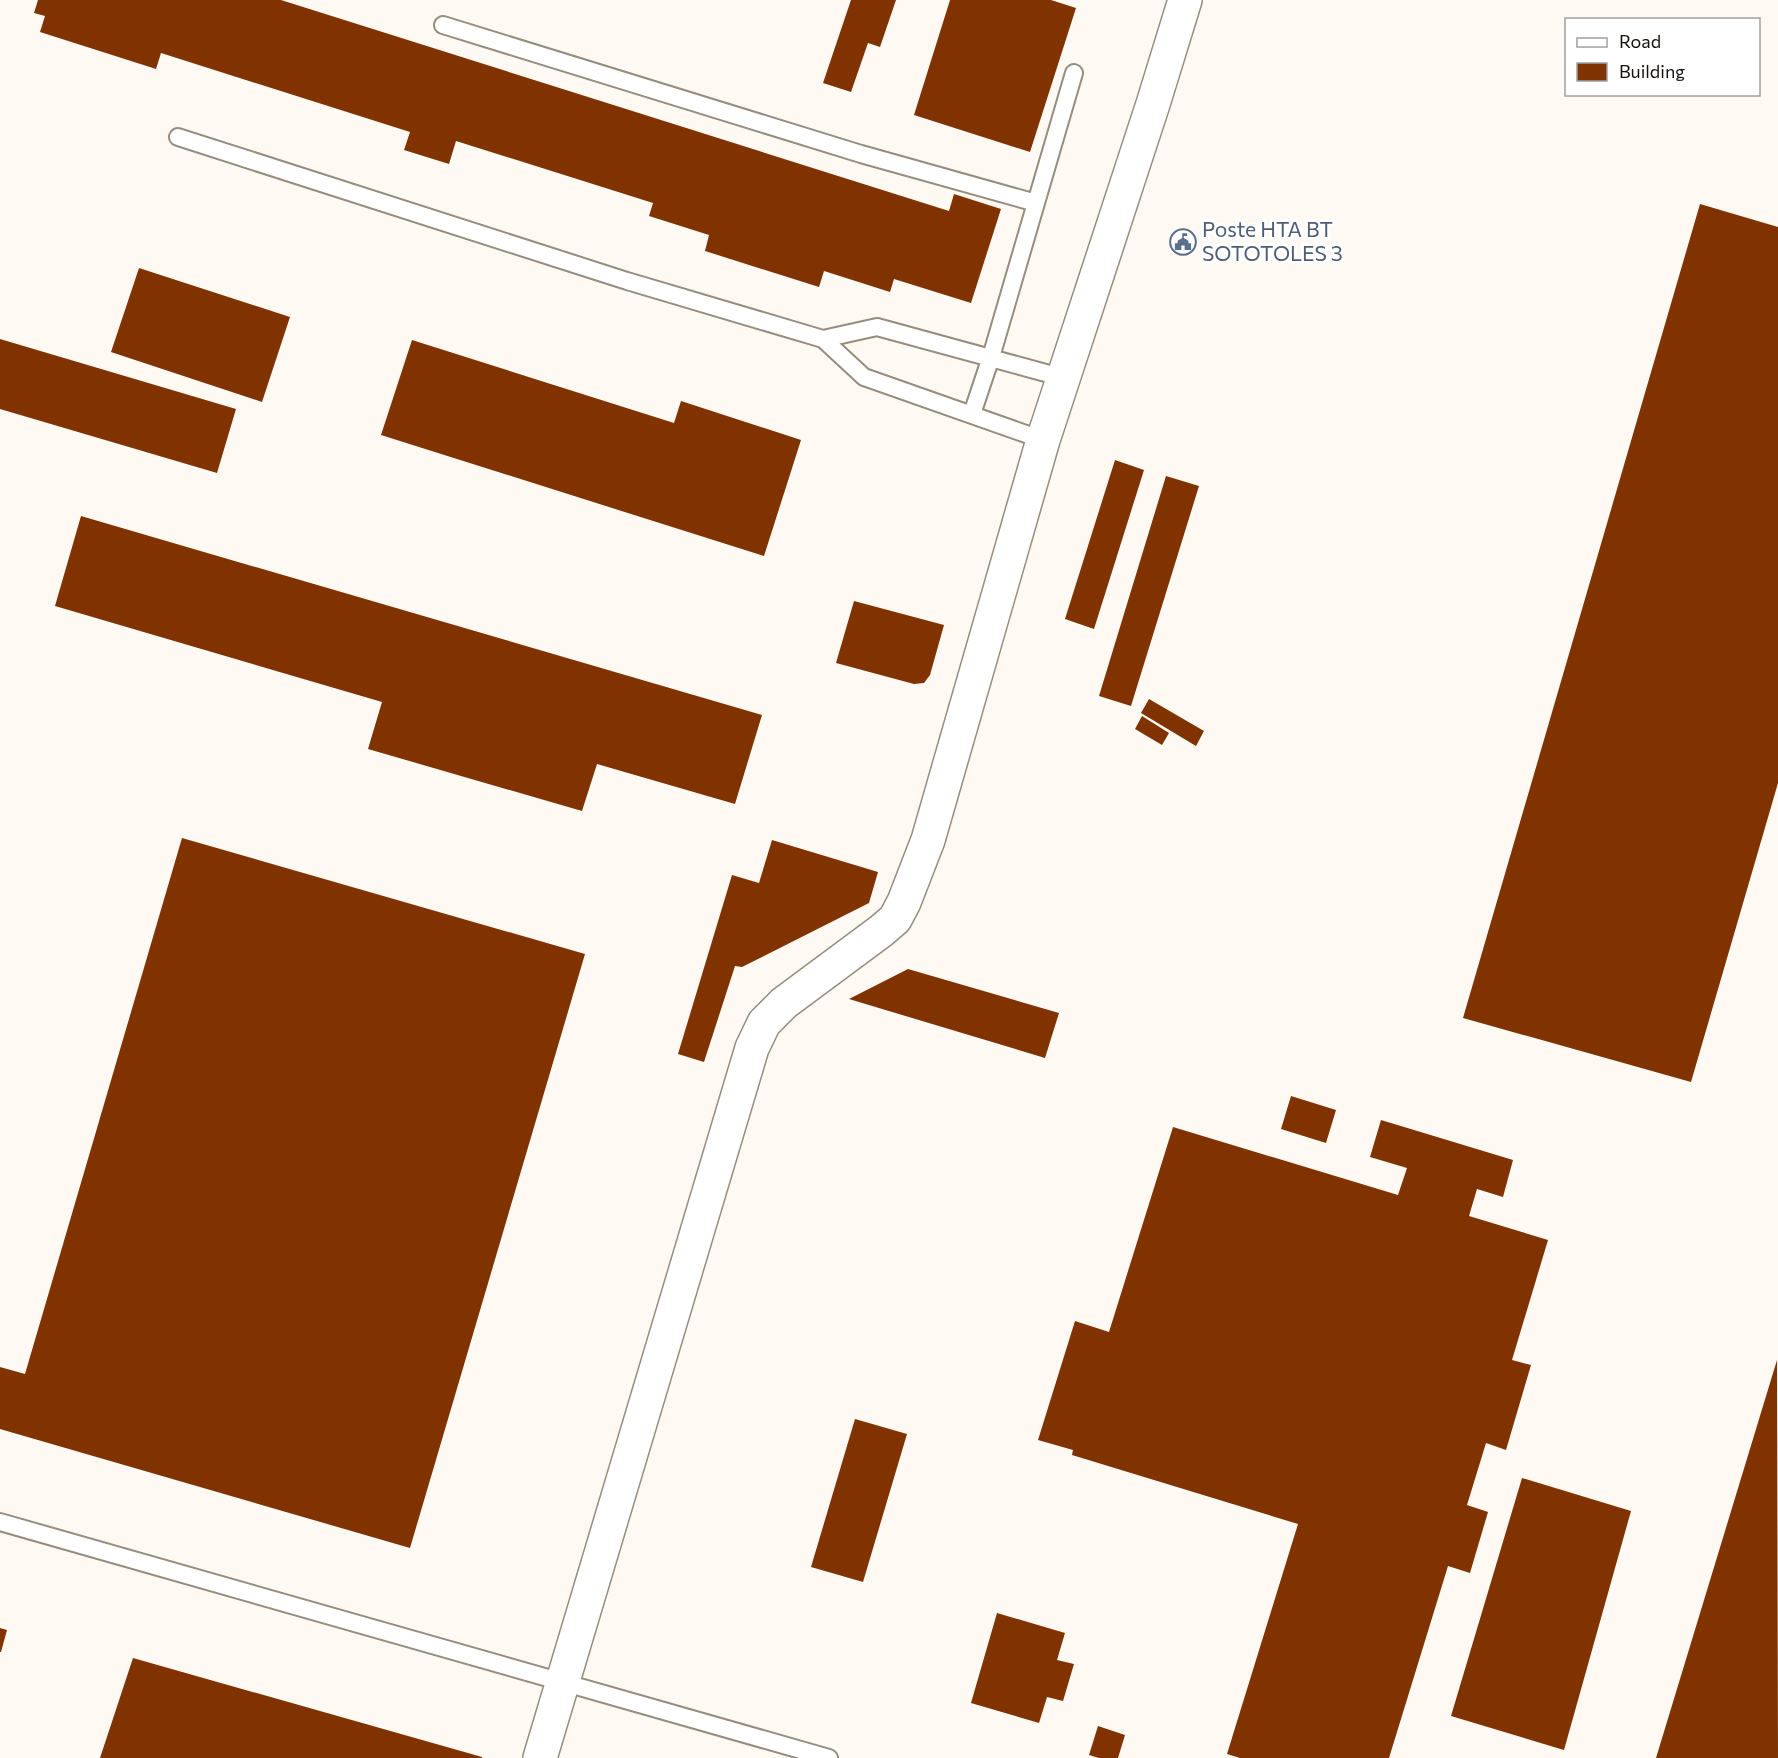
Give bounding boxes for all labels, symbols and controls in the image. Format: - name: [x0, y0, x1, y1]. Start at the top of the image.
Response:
- legend: [1565, 18, 1760, 96]
- text: Road: [1619, 30, 1661, 52]
- text: Building: [1619, 60, 1685, 82]
- place label: Poste HTA BT SOTOTOLES 3: [1202, 216, 1343, 265]
- public building icon: Poste HTA BT SOTOTOLES 3: [1168, 227, 1198, 257]

